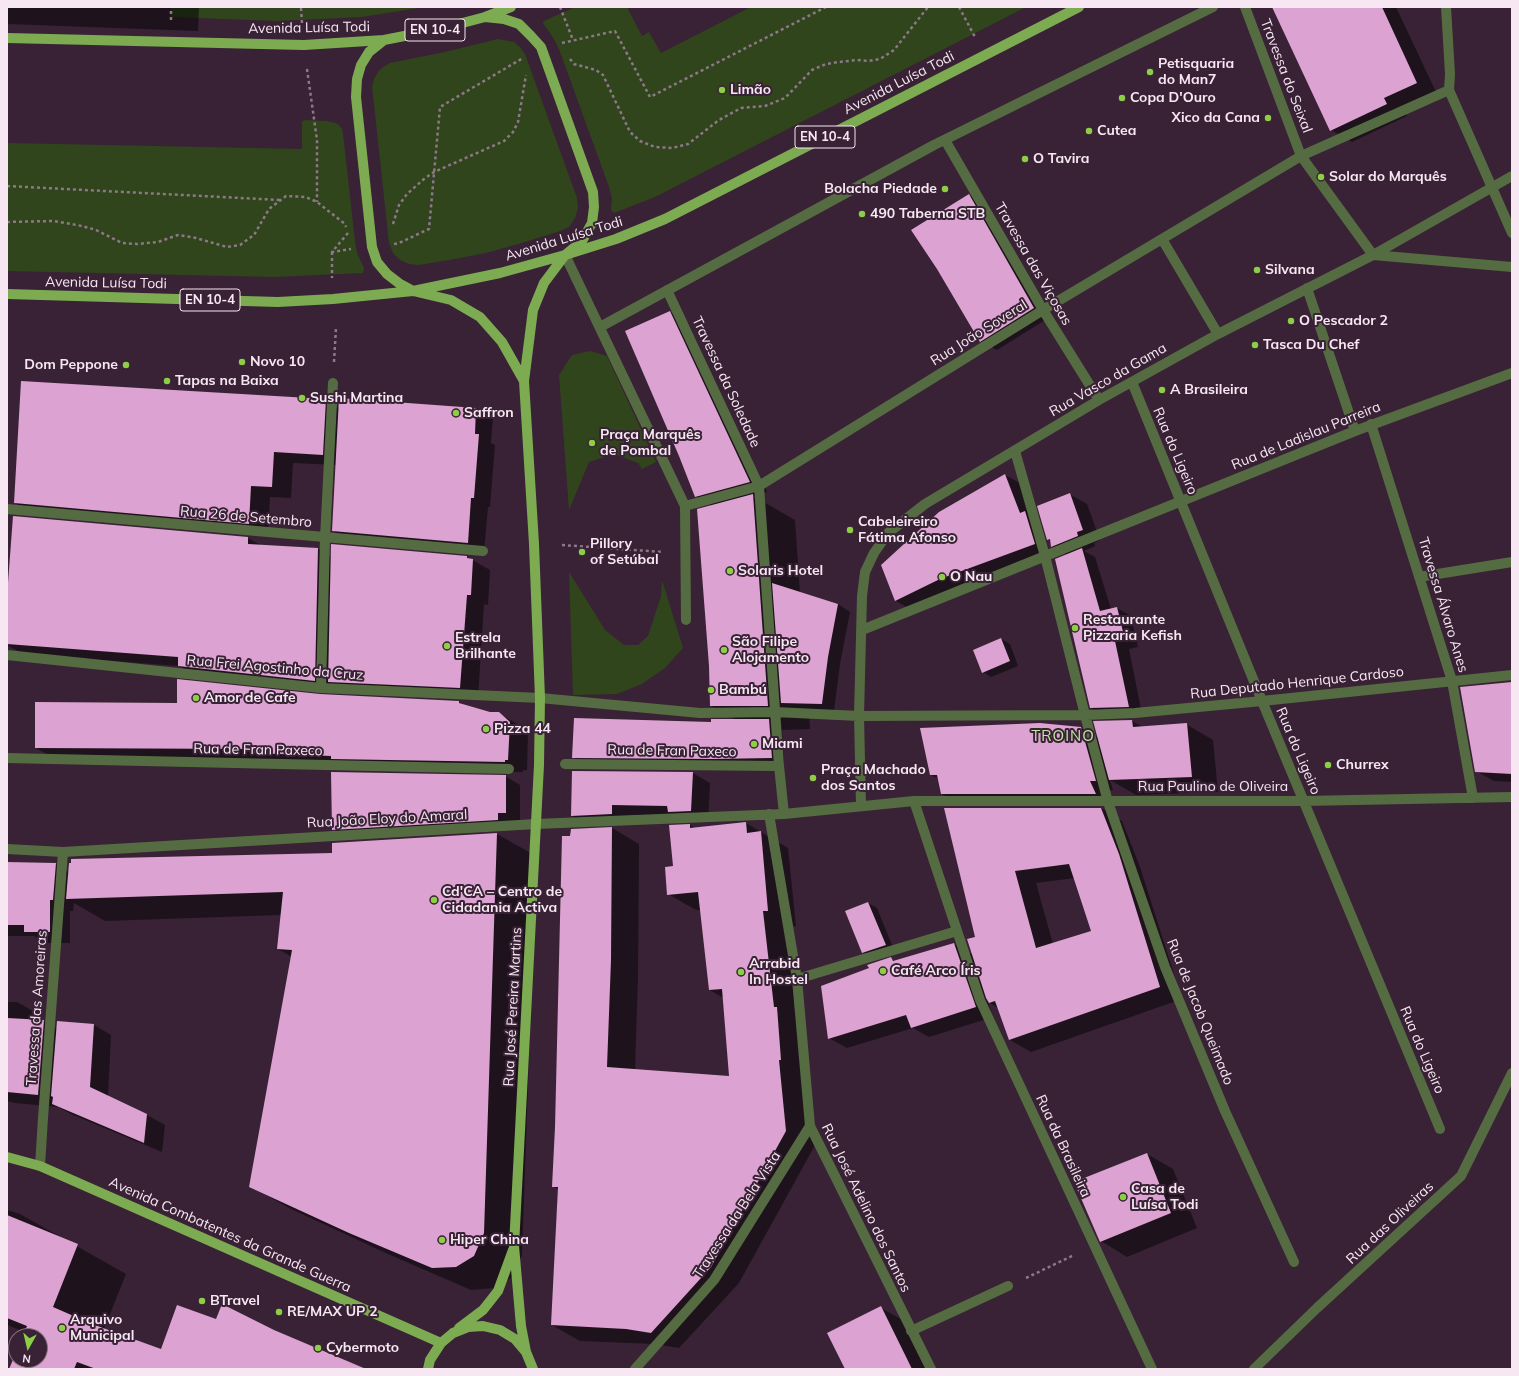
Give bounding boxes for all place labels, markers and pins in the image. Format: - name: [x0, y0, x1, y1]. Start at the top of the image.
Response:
- place label: Petisquaria do Man7: [1158, 56, 1234, 88]
- marker: Petisquaria do Man7: [1145, 67, 1155, 77]
- place label: Limão: [730, 82, 771, 98]
- marker: Limão: [717, 85, 727, 95]
- place label: Copa D'Ouro: [1130, 90, 1216, 106]
- marker: Copa D'Ouro: [1117, 93, 1127, 103]
- place label: Xico da Cana: [1172, 110, 1260, 126]
- marker: Xico da Cana: [1263, 113, 1273, 123]
- place label: Cutea: [1097, 123, 1136, 139]
- marker: Cutea: [1084, 126, 1094, 136]
- place label: O Tavira: [1033, 151, 1089, 167]
- marker: O Tavira: [1020, 154, 1030, 164]
- place label: Solar do Marquês: [1329, 169, 1447, 185]
- marker: Solar do Marquês: [1316, 172, 1326, 182]
- place label: Bolacha Piedade: [824, 181, 937, 197]
- marker: Bolacha Piedade: [940, 184, 950, 194]
- place label: 490 Taberna STB: [870, 206, 985, 222]
- marker: 490 Taberna STB: [857, 209, 867, 219]
- place label: Silvana: [1265, 262, 1315, 278]
- marker: Silvana: [1252, 265, 1262, 275]
- place label: O Pescador 2: [1299, 313, 1388, 329]
- marker: O Pescador 2: [1286, 316, 1296, 326]
- place label: Tasca Du Chef: [1263, 337, 1359, 353]
- marker: Tasca Du Chef: [1250, 340, 1260, 350]
- place label: Novo 10: [250, 354, 305, 370]
- place label: Dom Peppone: [24, 357, 118, 373]
- marker: Novo 10: [237, 357, 247, 367]
- marker: Dom Peppone: [121, 360, 131, 370]
- place label: Tapas na Baixa: [175, 373, 279, 389]
- marker: Tapas na Baixa: [162, 376, 172, 386]
- place label: A Brasileira: [1170, 382, 1248, 398]
- marker: A Brasileira: [1157, 385, 1167, 395]
- place label: Sushi Martina: [310, 390, 403, 406]
- marker: Sushi Martina: [297, 393, 307, 403]
- place label: Saffron: [464, 405, 514, 421]
- marker: Saffron: [451, 408, 461, 418]
- place label: Praça Marquês de Pombal: [600, 427, 701, 460]
- marker: Praça Marquês de Pombal: [587, 438, 597, 448]
- place label: Cabeleireiro Fátima Afonso: [858, 514, 956, 546]
- marker: Cabeleireiro Fátima Afonso: [845, 525, 855, 535]
- place label: Pillory of Setúbal: [590, 536, 659, 568]
- marker: Pillory of Setúbal: [577, 547, 587, 557]
- place label: Solaris Hotel: [738, 563, 823, 579]
- marker: Solaris Hotel: [725, 566, 735, 576]
- place label: O Nau: [950, 569, 992, 585]
- marker: O Nau: [937, 572, 947, 582]
- place label: Restaurante Pizzaria Kefish: [1083, 612, 1182, 644]
- marker: Restaurante Pizzaria Kefish: [1070, 623, 1080, 633]
- place label: Estrela Brilhante: [455, 630, 516, 662]
- place label: São Filipe Alojamento: [732, 634, 809, 666]
- marker: Estrela Brilhante: [442, 641, 452, 651]
- marker: São Filipe Alojamento: [719, 645, 729, 655]
- place label: Bambú: [719, 682, 767, 698]
- marker: Bambú: [706, 685, 716, 695]
- place label: Amor de Cafe: [204, 690, 296, 706]
- marker: Amor de Cafe: [191, 693, 201, 703]
- place label: Pizza 44: [494, 721, 551, 737]
- marker: Pizza 44: [481, 724, 491, 734]
- place label: Miami: [762, 736, 803, 752]
- marker: Miami: [749, 739, 759, 749]
- place label: Churrex: [1336, 757, 1389, 773]
- marker: Churrex: [1323, 760, 1333, 770]
- place label: Praça Machado dos Santos: [821, 762, 926, 794]
- marker: Praça Machado dos Santos: [808, 773, 818, 783]
- place label: Cd'CA – Centro de Cidadania Activa: [442, 884, 562, 916]
- marker: Cd'CA – Centro de Cidadania Activa: [429, 895, 439, 905]
- place label: Arrabid In Hostel: [749, 956, 808, 988]
- place label: Café Arco Íris: [891, 963, 981, 979]
- marker: Café Arco Íris: [878, 966, 888, 976]
- marker: Arrabid In Hostel: [736, 967, 746, 977]
- place label: Casa de Luísa Todi: [1131, 1181, 1198, 1214]
- marker: Casa de Luísa Todi: [1118, 1192, 1128, 1202]
- place label: Hiper China: [450, 1232, 529, 1248]
- marker: Hiper China: [437, 1235, 447, 1245]
- place label: BTravel: [210, 1293, 260, 1309]
- marker: BTravel: [197, 1296, 207, 1306]
- place label: RE/MAX UP 2: [287, 1304, 378, 1320]
- marker: RE/MAX UP 2: [274, 1307, 284, 1317]
- place label: Arquivo Municipal: [70, 1312, 134, 1344]
- marker: Arquivo Municipal: [57, 1323, 67, 1333]
- place label: Cybermoto: [326, 1340, 399, 1356]
- marker: Cybermoto: [313, 1343, 323, 1353]

